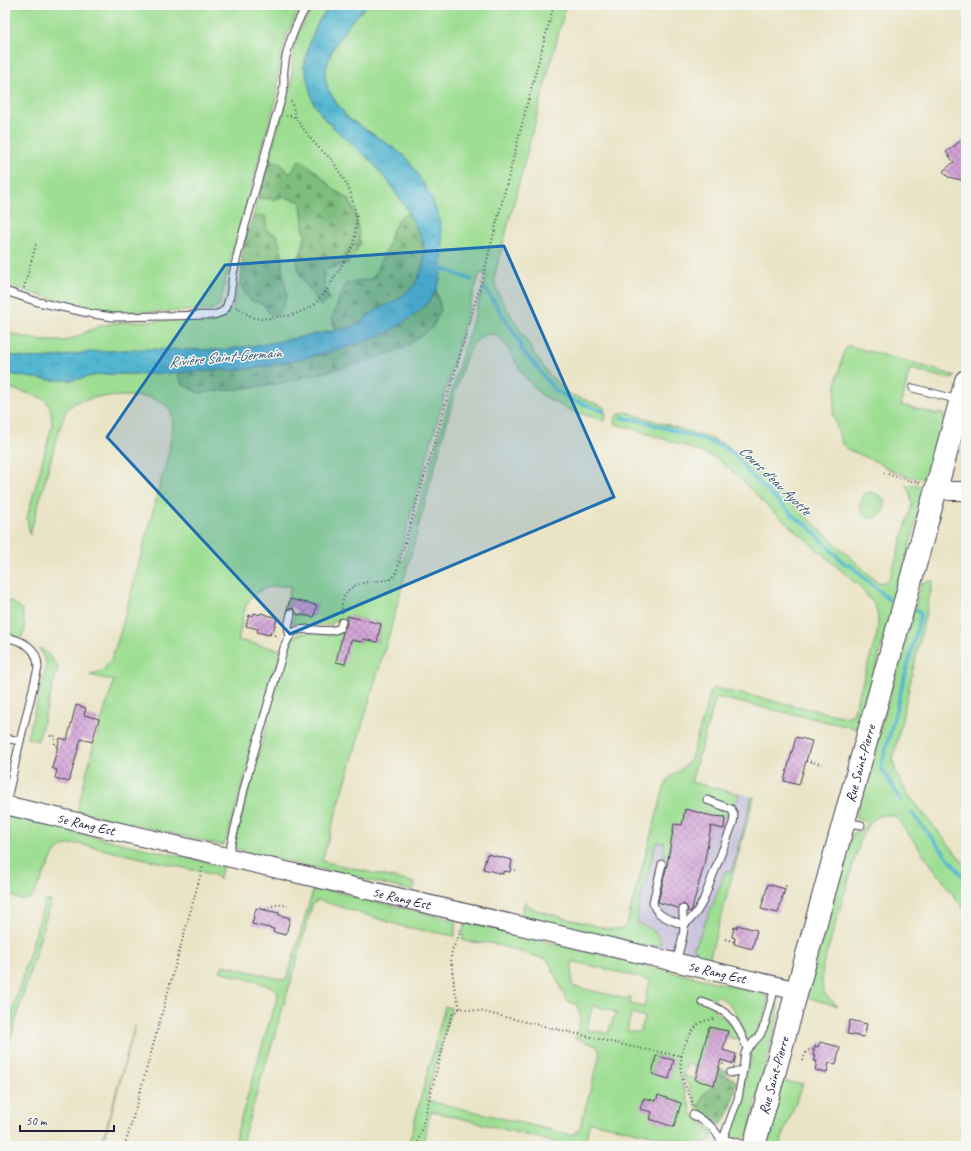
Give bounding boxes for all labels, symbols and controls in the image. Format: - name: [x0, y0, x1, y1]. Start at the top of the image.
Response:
- water label: Rivière Saint-Germain: [168, 343, 283, 372]
- water label: Cours d'eau Ayotte: [735, 441, 816, 521]
- street label: Rue Saint-Pierre: [842, 722, 880, 804]
- street label: 5e Rang Est: [55, 809, 118, 840]
- street label: 5e Rang Est: [371, 883, 433, 914]
- street label: 5e Rang Est: [686, 957, 748, 988]
- street label: Rue Saint-Pierre: [755, 1034, 793, 1116]
- scale bar: [20, 1107, 114, 1133]
- text: 50 m: [26, 1113, 48, 1129]

